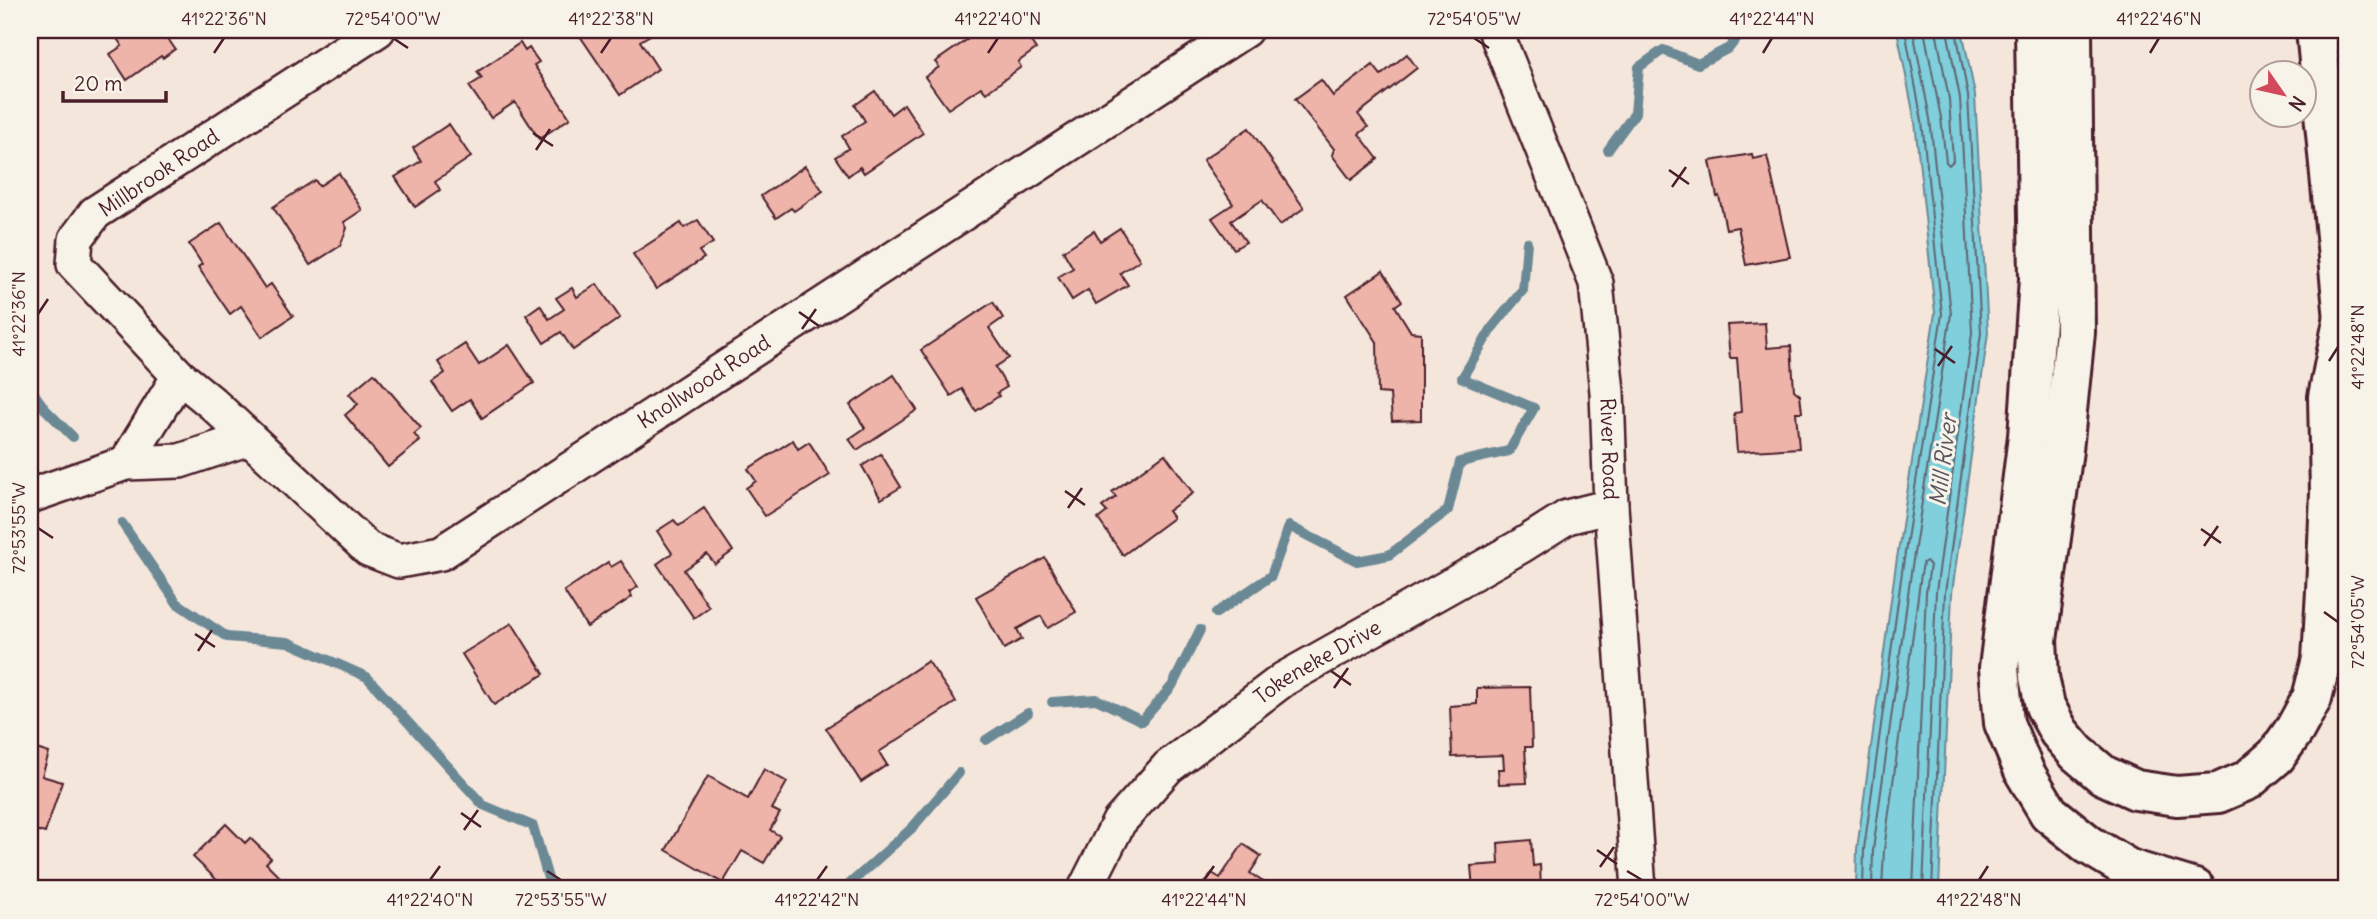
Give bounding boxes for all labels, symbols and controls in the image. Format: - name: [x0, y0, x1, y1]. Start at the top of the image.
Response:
- text: 41°22'36"N: [181, 7, 267, 30]
- text: 72°54'00"W: [345, 7, 441, 30]
- text: 41°22'38"N: [568, 7, 654, 30]
- text: 41°22'40"N: [955, 7, 1041, 30]
- text: 72°54'05"W: [1427, 7, 1521, 30]
- text: 41°22'44"N: [1729, 7, 1815, 30]
- text: 41°22'46"N: [2116, 7, 2202, 30]
- scale bar: [63, 60, 166, 104]
- north arrow: [2248, 60, 2318, 130]
- text: 20 m: [74, 70, 123, 97]
- text: N: [2283, 91, 2311, 116]
- street label: Millbrook Road: [93, 122, 224, 223]
- text: 41°22'36"N: [7, 271, 30, 357]
- text: 41°22'48"N: [2346, 304, 2369, 390]
- street label: Knollwood Road: [632, 328, 775, 435]
- street label: River Road: [1594, 397, 1625, 501]
- water label: Mill River: [1922, 410, 1963, 507]
- text: 72°53'55"W: [7, 482, 30, 574]
- text: 72°54'05"W: [2346, 575, 2369, 669]
- street label: Tokeneke Drive: [1248, 613, 1386, 710]
- text: 41°22'40"N: [387, 888, 473, 911]
- text: 72°53'55"W: [515, 888, 607, 911]
- text: 41°22'42"N: [775, 888, 859, 911]
- text: 41°22'44"N: [1161, 888, 1247, 911]
- text: 72°54'00"W: [1594, 888, 1690, 911]
- text: 41°22'48"N: [1936, 888, 2022, 911]

